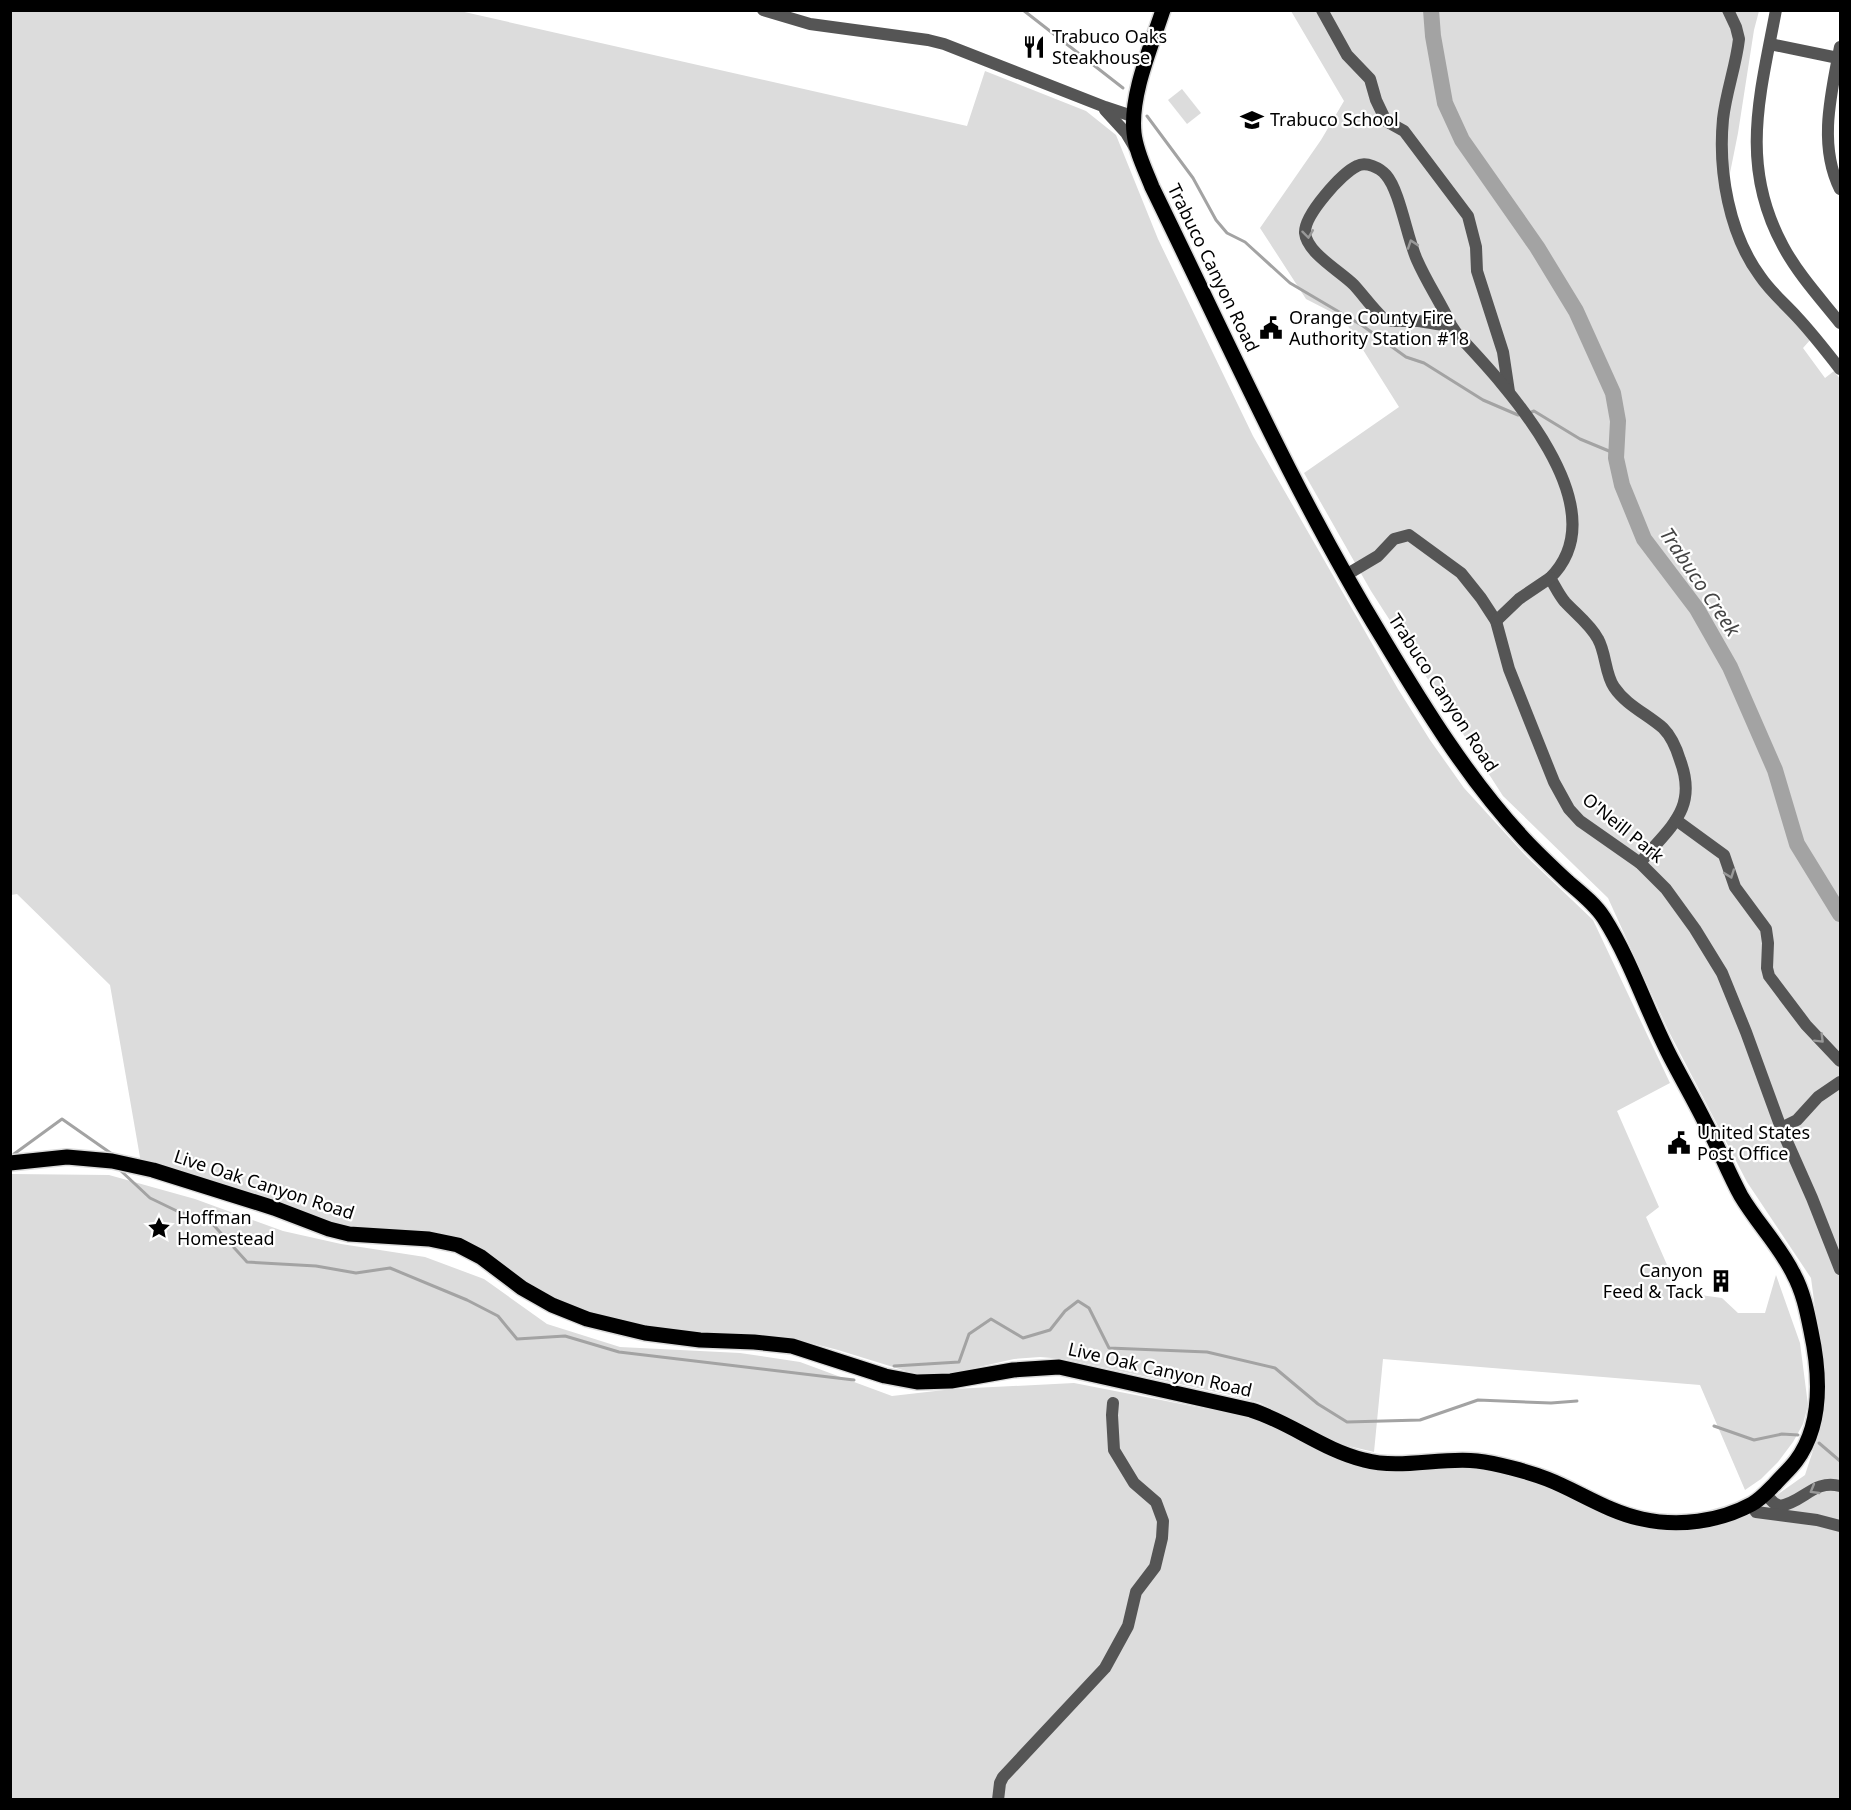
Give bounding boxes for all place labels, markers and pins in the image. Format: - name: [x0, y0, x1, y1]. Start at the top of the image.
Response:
- place label: Trabuco Oaks Steakhouse: [1052, 24, 1167, 69]
- restaurant icon: Trabuco Oaks Steakhouse: [1021, 34, 1047, 60]
- school or university icon: Trabuco School: [1239, 107, 1265, 133]
- place label: Trabuco School: [1270, 107, 1399, 131]
- place label: Orange County Fire Authority Station #18: [1289, 305, 1469, 350]
- public building icon: Orange County Fire Authority Station #18: [1258, 315, 1284, 341]
- place label: United States Post Office: [1697, 1120, 1810, 1165]
- public building icon: United States Post Office: [1666, 1130, 1692, 1156]
- place label: Hoffman Homestead: [177, 1205, 275, 1250]
- place icon: Hoffman Homestead: [146, 1215, 172, 1241]
- place label: Canyon Feed & Tack: [1603, 1258, 1703, 1303]
- building icon: Canyon Feed & Tack: [1708, 1268, 1734, 1294]

